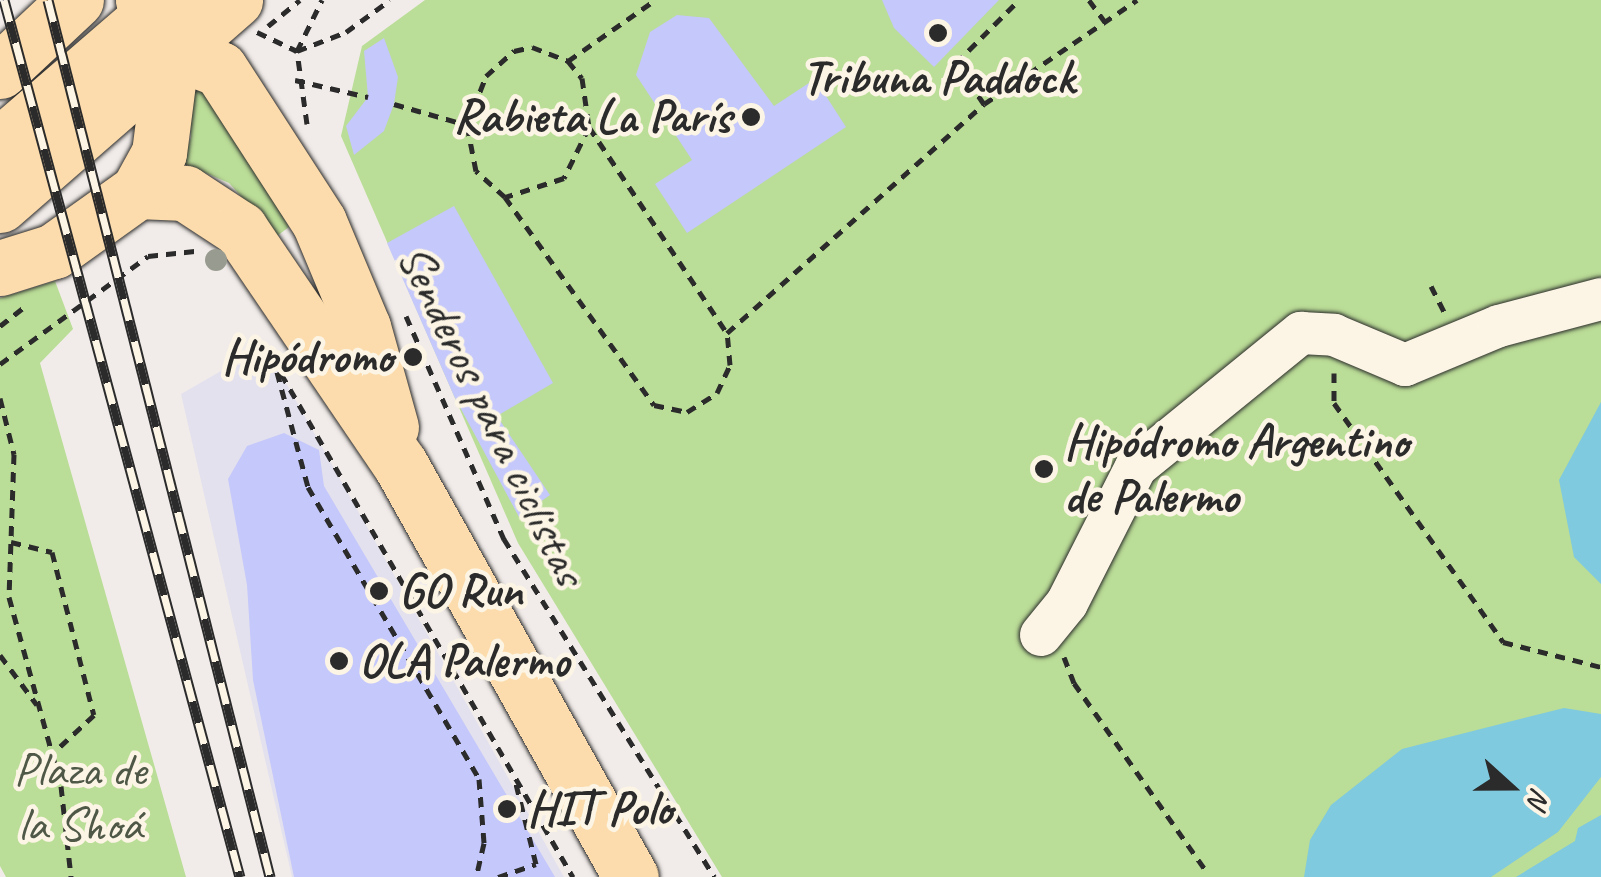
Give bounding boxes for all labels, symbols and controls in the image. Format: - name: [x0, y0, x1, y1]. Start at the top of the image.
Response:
- marker: Tribuna Paddock: [927, 22, 949, 44]
- place label: Tribuna Paddock: [802, 49, 1074, 107]
- place label: Rabieta La París: [450, 88, 731, 146]
- marker: Rabieta La París: [740, 106, 762, 128]
- street label: Senderos para ciclistas: [385, 235, 599, 595]
- place label: Hipódromo: [222, 328, 393, 386]
- marker: Hipódromo: [402, 346, 424, 368]
- place label: Hipódromo Argentino de Palermo: [1064, 412, 1408, 525]
- marker: Hipódromo Argentino de Palermo: [1033, 458, 1055, 480]
- place label: GO Run: [399, 562, 523, 620]
- marker: GO Run: [368, 580, 390, 602]
- place label: OLA Palermo: [359, 632, 569, 690]
- marker: OLA Palermo: [328, 650, 350, 672]
- north arrow: [1461, 737, 1561, 837]
- park label: Plaza de la Shoá: [14, 740, 146, 853]
- place label: HIT Polo: [527, 780, 672, 838]
- text: N: [1520, 784, 1559, 812]
- marker: HIT Polo: [496, 798, 518, 820]

